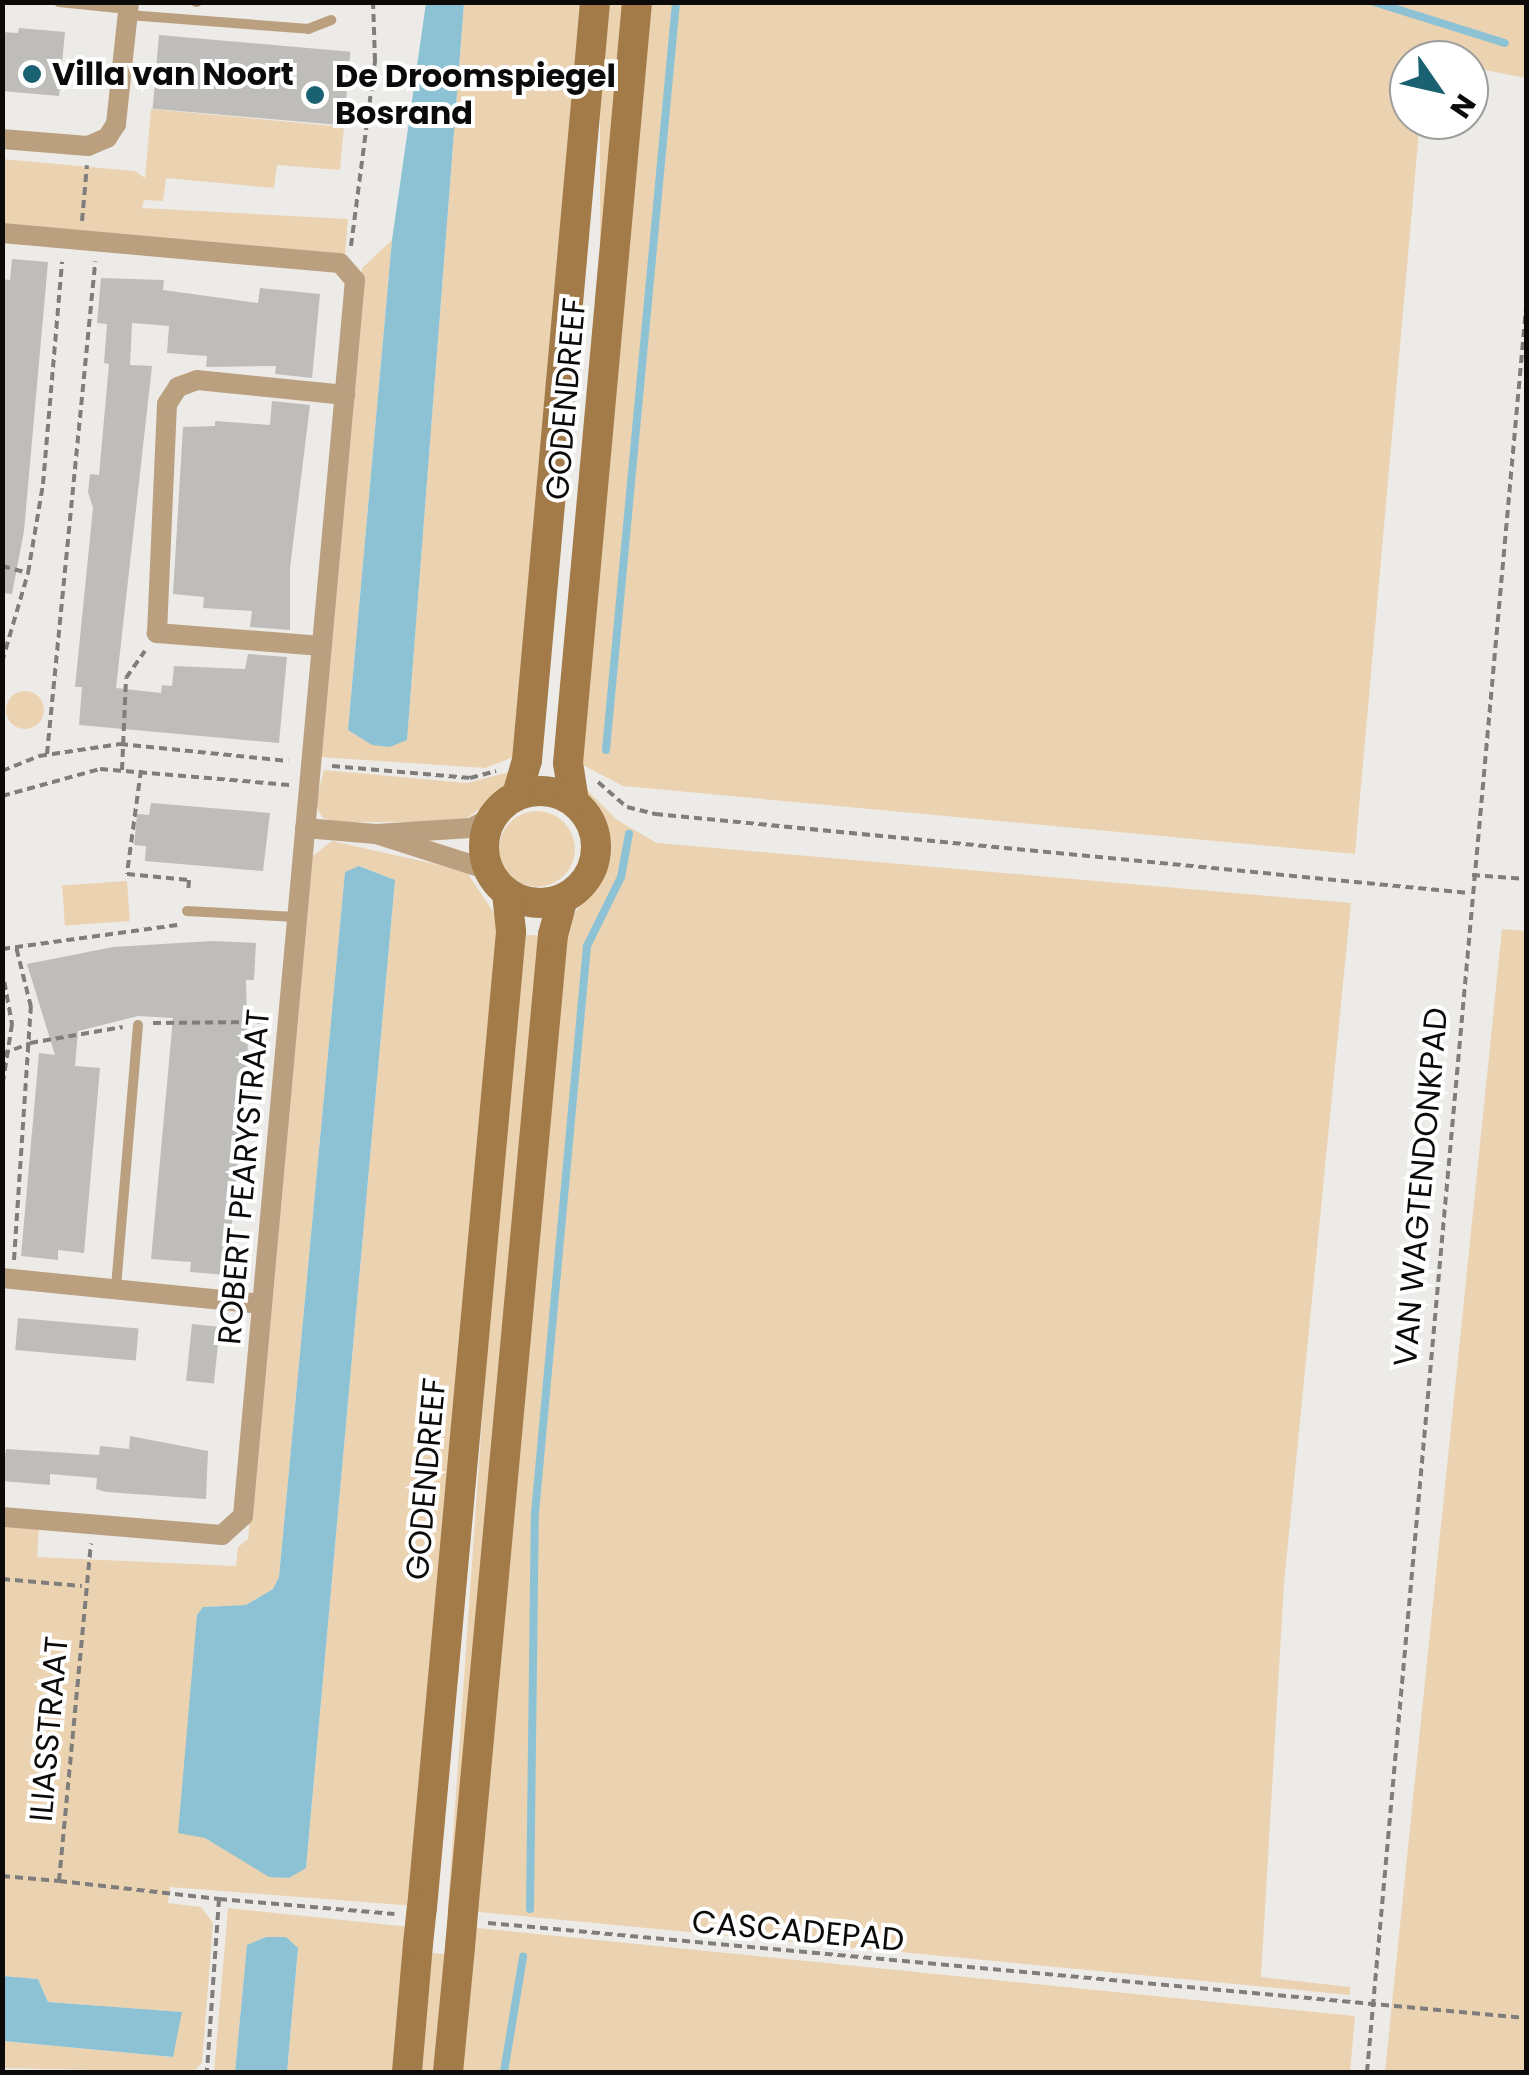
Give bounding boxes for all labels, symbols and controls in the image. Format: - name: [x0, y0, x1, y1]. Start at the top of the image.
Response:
- north arrow: [1389, 40, 1489, 140]
- place label: Villa van Noort: [52, 55, 294, 93]
- place label: De Droomspiegel Bosrand: [335, 58, 616, 133]
- marker: Villa van Noort: [21, 63, 43, 85]
- marker: De Droomspiegel Bosrand: [304, 84, 326, 106]
- text: N: [1441, 86, 1485, 126]
- street label: GODENDREEF: [538, 296, 594, 502]
- street label: VAN WAGTENDONKPAD: [1386, 1006, 1456, 1368]
- street label: ROBERT PEARYSTRAAT: [210, 1008, 278, 1346]
- street label: GODENDREEF: [398, 1376, 454, 1582]
- street label: ILIASSTRAAT: [22, 1635, 76, 1823]
- street label: CASCADEPAD: [690, 1903, 906, 1959]

